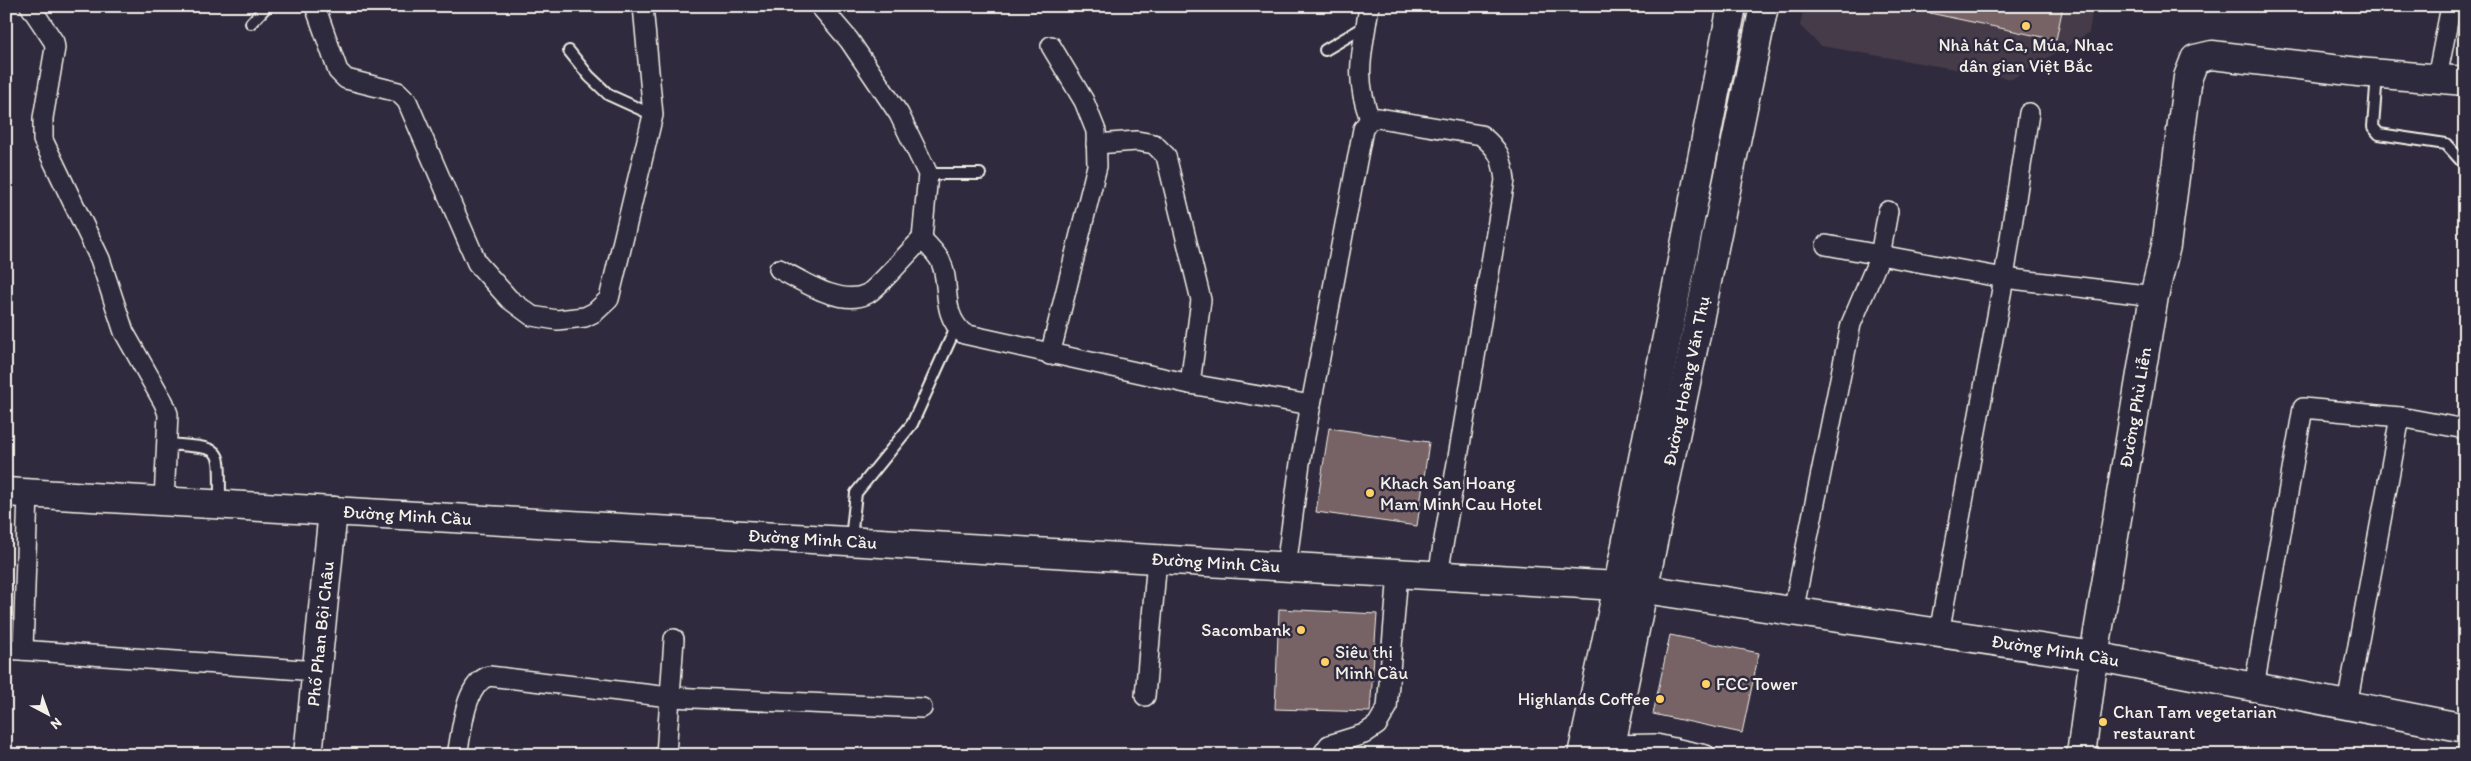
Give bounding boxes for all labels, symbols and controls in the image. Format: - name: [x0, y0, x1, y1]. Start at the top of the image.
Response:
- marker: Nhà hát Ca, Múa, Nhạc dân gian Việt Bắc: [2020, 20, 2032, 32]
- place label: Nhà hát Ca, Múa, Nhạc dân gian Việt Bắc: [1938, 34, 2114, 77]
- street label: Đường Hoàng Văn Thụ: [1658, 294, 1715, 468]
- street label: Đường Phù Liễn: [2115, 345, 2156, 469]
- place label: Khach San Hoang Mam Minh Cau Hotel: [1380, 472, 1542, 515]
- marker: Khach San Hoang Mam Minh Cau Hotel: [1364, 487, 1376, 499]
- street label: Đường Minh Cầu: [342, 501, 472, 530]
- street label: Đường Minh Cầu: [748, 524, 878, 554]
- street label: Đường Minh Cầu: [1151, 548, 1281, 577]
- street label: Phố Phan Bội Châu: [302, 560, 339, 707]
- place label: Sacombank: [1201, 619, 1291, 641]
- marker: Sacombank: [1295, 624, 1307, 636]
- street label: Đường Minh Cầu: [1990, 630, 2121, 672]
- place label: Siêu thị Minh Cầu: [1335, 641, 1408, 684]
- marker: Siêu thị Minh Cầu: [1319, 656, 1331, 668]
- place label: FCC Tower: [1716, 673, 1798, 695]
- marker: FCC Tower: [1700, 678, 1712, 690]
- north arrow: [22, 688, 72, 738]
- place label: Highlands Coffee: [1518, 688, 1650, 710]
- marker: Highlands Coffee: [1654, 693, 1666, 705]
- place label: Chan Tam vegetarian restaurant: [2113, 701, 2277, 744]
- text: N: [47, 714, 65, 733]
- marker: Chan Tam vegetarian restaurant: [2097, 716, 2109, 728]

